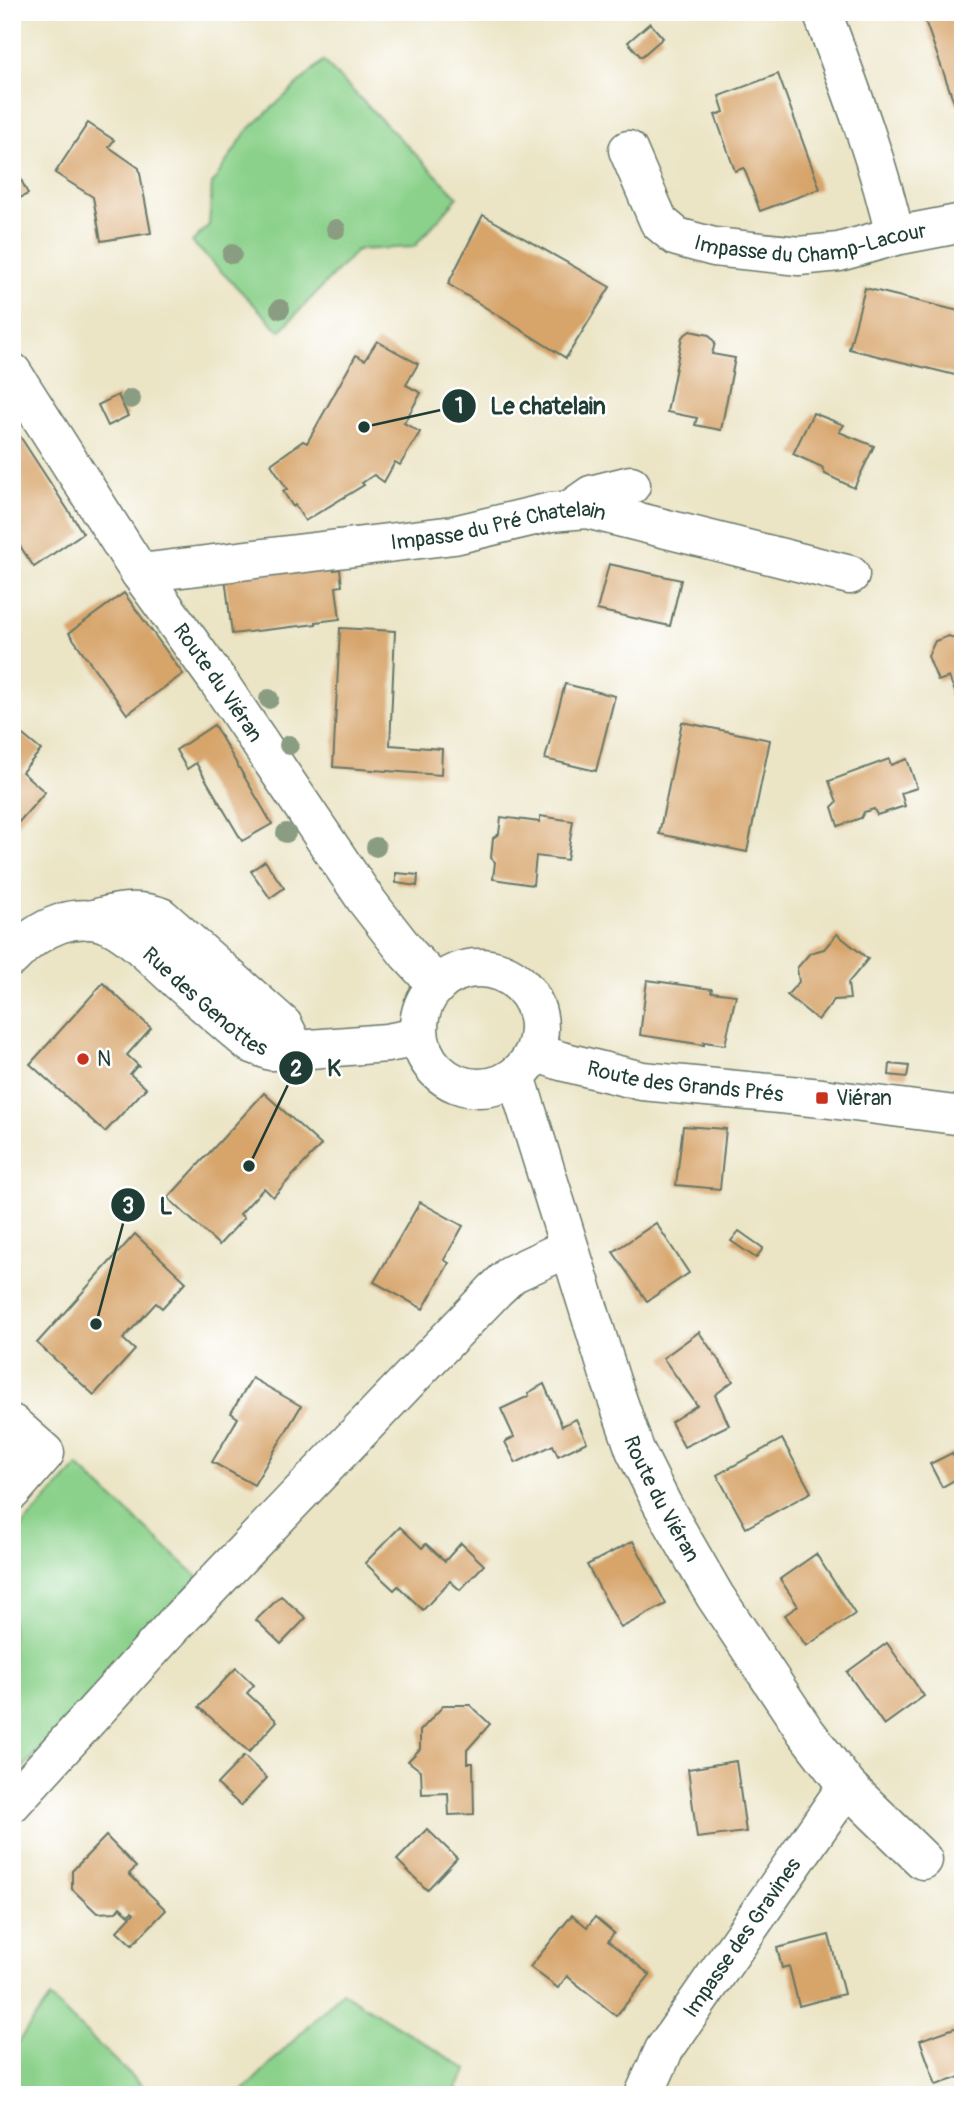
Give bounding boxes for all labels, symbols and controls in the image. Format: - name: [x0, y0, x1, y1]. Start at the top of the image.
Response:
- street label: Impasse du Champ-Lacour: [691, 217, 929, 270]
- callout: Le chatelain: [441, 384, 620, 428]
- text: Le chatelain: [490, 392, 606, 421]
- text: 1: [455, 393, 463, 420]
- street label: Impasse du Pré Chatelain: [389, 495, 609, 556]
- street label: Route du Viéran: [167, 618, 269, 747]
- street label: Rue des Genottes: [137, 941, 272, 1062]
- place label: N: [97, 1046, 111, 1073]
- callout: K: [278, 1046, 355, 1090]
- marker: N: [75, 1051, 91, 1067]
- text: K: [327, 1054, 341, 1083]
- street label: Route des Grands Prés: [584, 1054, 785, 1108]
- text: 2: [290, 1056, 302, 1083]
- place label: Viéran: [836, 1085, 892, 1112]
- marker: Viéran: [814, 1090, 830, 1106]
- callout: L: [111, 1183, 187, 1227]
- text: L: [160, 1192, 173, 1221]
- text: 3: [122, 1193, 134, 1220]
- street label: Route du Viéran: [618, 1432, 706, 1567]
- street label: Impasse des Gravines: [677, 1852, 807, 2023]

